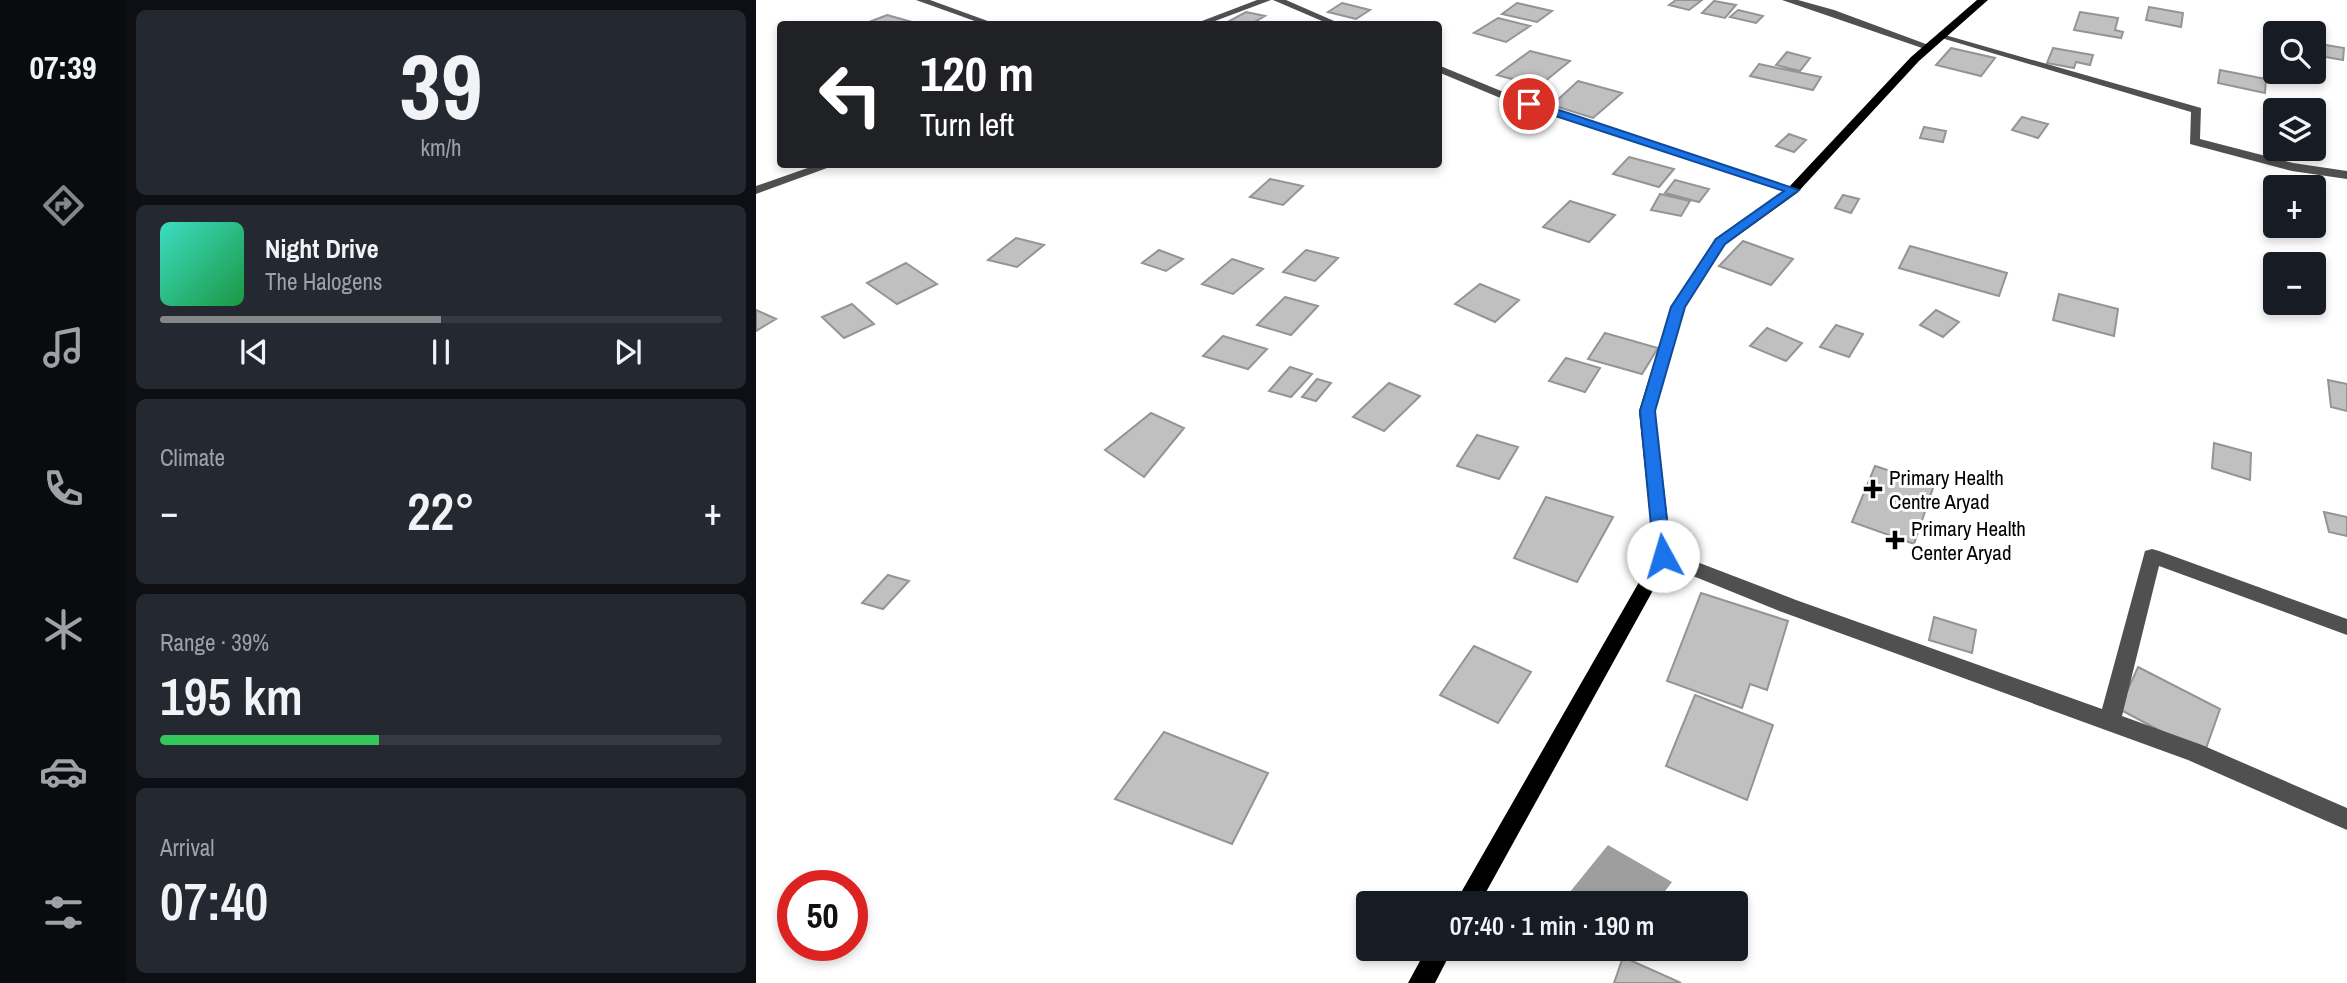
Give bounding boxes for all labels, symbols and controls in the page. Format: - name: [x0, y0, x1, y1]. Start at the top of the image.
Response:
- map controls: [2263, 21, 2326, 315]
- button: search: [2263, 21, 2326, 84]
- text: 39: [400, 25, 483, 147]
- text: 120 m: [920, 40, 1034, 106]
- text: 07:39: [29, 46, 97, 89]
- icon: left: [805, 49, 896, 140]
- pin: [1499, 74, 1559, 134]
- icon: arrive: [1510, 85, 1548, 123]
- button: layers: [2263, 98, 2326, 161]
- text: Turn left: [920, 103, 1014, 146]
- text: km/h: [421, 132, 461, 163]
- button: +: [2263, 175, 2326, 238]
- icon: directions: [39, 181, 88, 230]
- text: Night Drive: [265, 231, 379, 266]
- button: −: [2263, 252, 2326, 315]
- text: The Halogens: [265, 266, 382, 297]
- icon: music: [39, 323, 88, 372]
- icon: previous: [235, 333, 273, 371]
- icon: pause: [422, 333, 460, 371]
- icon: next: [609, 333, 647, 371]
- text: Climate: [160, 442, 225, 473]
- place label: Primary Health Centre Aryad: [1889, 463, 2004, 516]
- icon: phone: [39, 464, 88, 513]
- text: 22°: [407, 476, 475, 546]
- marker: Primary Health Centre Aryad: [1863, 479, 1883, 499]
- text: −: [160, 486, 178, 537]
- text: +: [704, 486, 722, 537]
- place label: Primary Health Center Aryad: [1911, 514, 2026, 567]
- position arrow: [1626, 519, 1700, 593]
- marker: Primary Health Center Aryad: [1885, 530, 1905, 550]
- icon: climate: [39, 605, 88, 654]
- text: Range · 39%: [160, 627, 269, 658]
- text: 195 km: [160, 661, 303, 731]
- icon: car: [39, 747, 88, 796]
- text: Arrival: [160, 832, 215, 863]
- text: 07:40: [160, 866, 268, 936]
- speed limit sign: 50: [777, 870, 868, 961]
- icon: filters: [39, 888, 88, 937]
- text: 07:40 · 1 min · 190 m: [1450, 908, 1654, 943]

